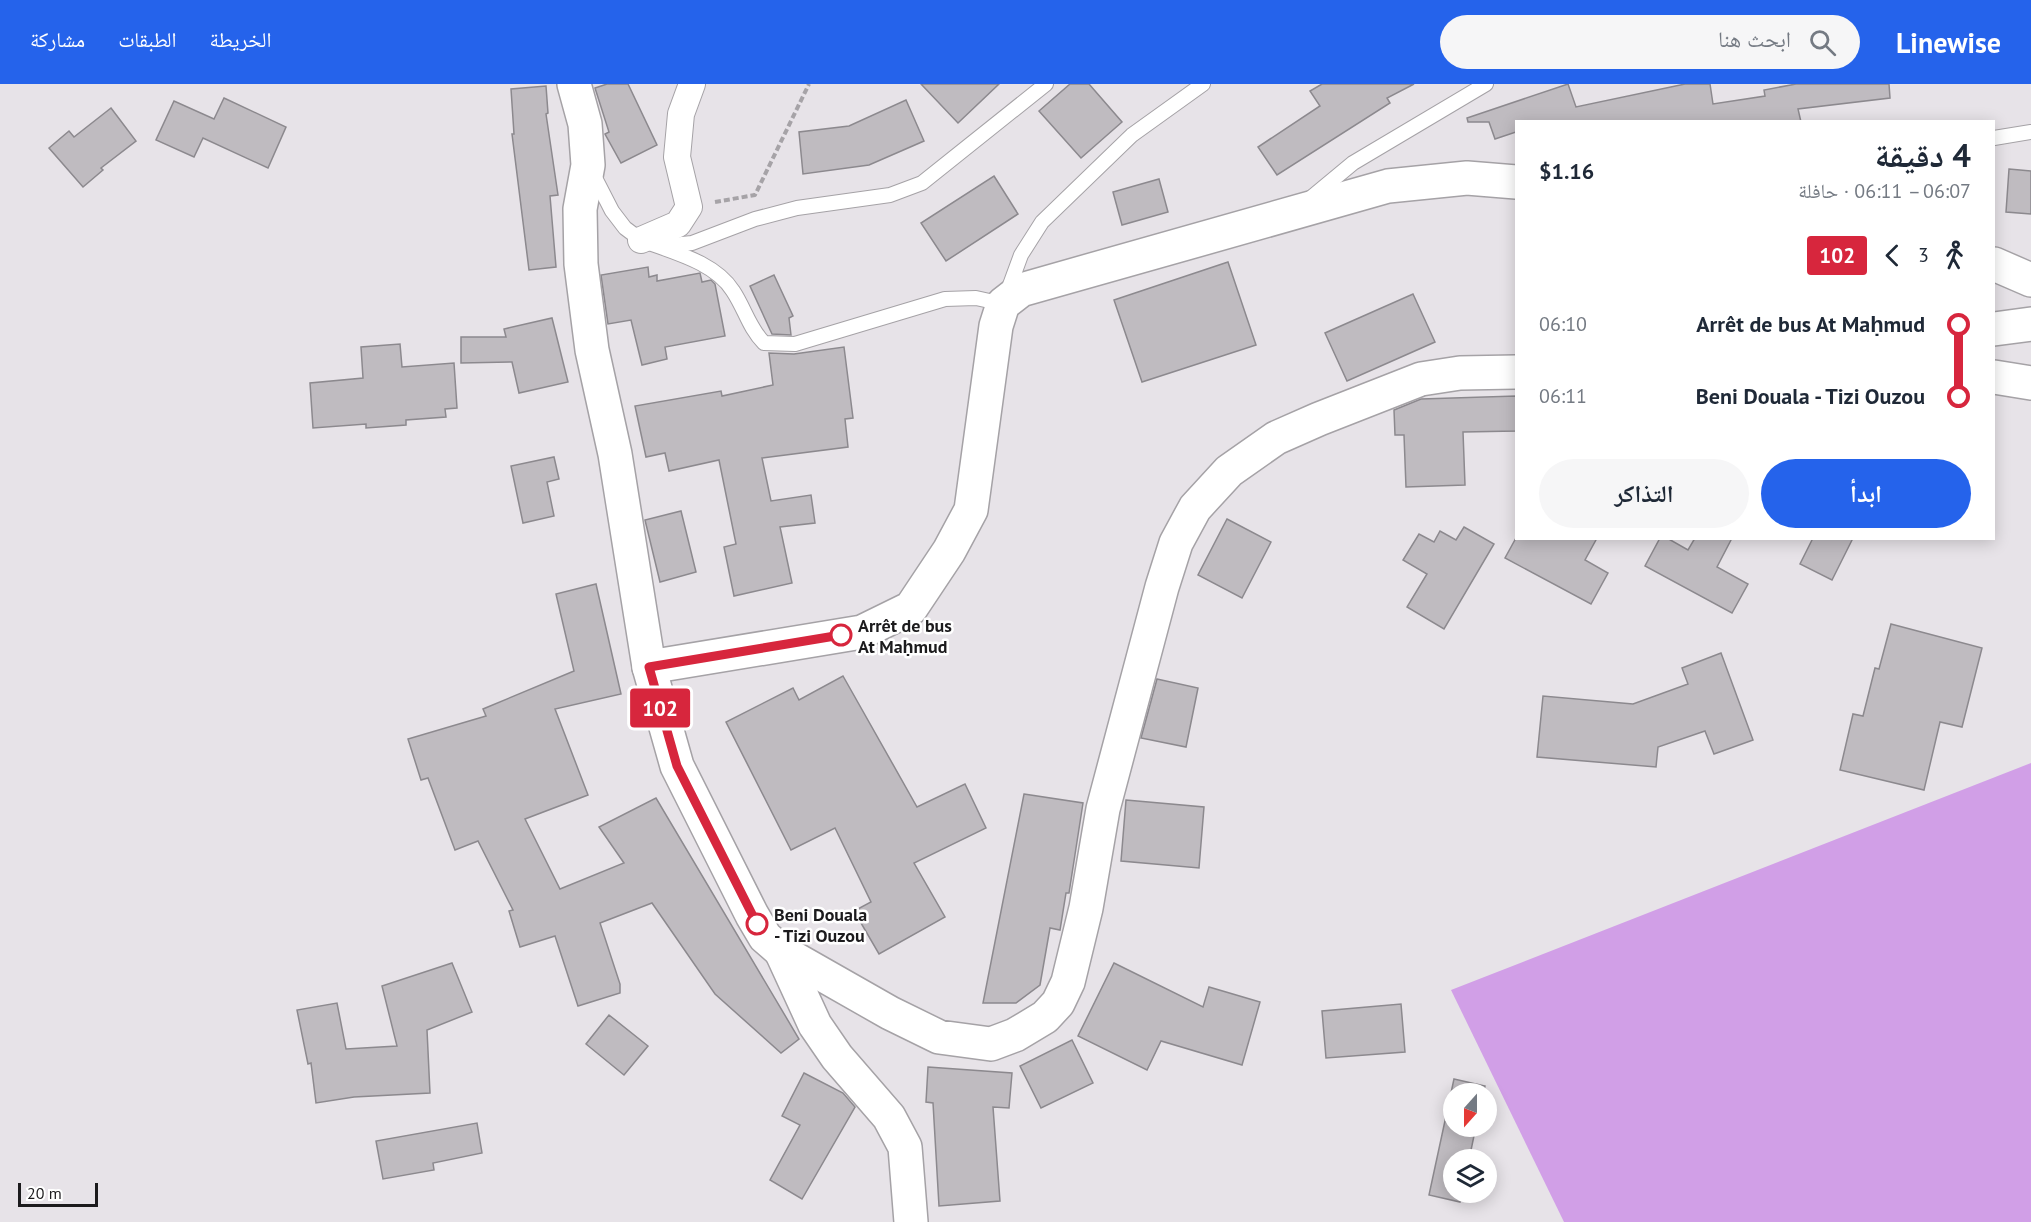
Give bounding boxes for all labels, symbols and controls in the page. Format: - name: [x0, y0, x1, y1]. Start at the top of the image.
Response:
- search box: [1440, 15, 1860, 69]
- text: Linewise: [1896, 24, 2001, 61]
- text: ابحث هنا: [1718, 25, 1791, 53]
- text: مشاركة: [30, 26, 85, 53]
- text: الطبقات: [118, 26, 177, 53]
- text: الخريطة: [210, 26, 271, 53]
- icon: search: [1806, 26, 1839, 59]
- text: 4 دقيقة: [1875, 133, 1971, 176]
- text: $1.16: [1539, 157, 1594, 185]
- text: 06:07 – 06:11 · حافلة: [1798, 178, 1971, 204]
- icon: back: [1876, 239, 1909, 272]
- icon: walk: [1938, 239, 1971, 272]
- text: 102: [1819, 242, 1855, 269]
- text: 3: [1918, 242, 1929, 268]
- text: Arrêt de bus At Maḥmud: [1696, 310, 1925, 338]
- text: 06:10: [1539, 311, 1587, 337]
- text: Beni Douala - Tizi Ouzou: [1696, 382, 1925, 410]
- text: 06:11: [1539, 383, 1587, 409]
- button: التذاكر: [1539, 459, 1749, 528]
- button: ابدأ: [1761, 459, 1971, 528]
- place label: Arrêt de bus At Maḥmud: [858, 614, 952, 658]
- marker: Arrêt de bus At Maḥmud: [830, 624, 852, 646]
- line badge: 102: [626, 688, 694, 728]
- text: 102: [642, 695, 678, 722]
- place label: Beni Douala - Tizi Ouzou: [774, 903, 867, 947]
- marker: Beni Douala - Tizi Ouzou: [746, 913, 768, 935]
- north arrow: [1443, 1083, 1497, 1137]
- map controls: [1443, 1083, 1497, 1203]
- button: layers: [1443, 1149, 1497, 1203]
- scale bar: [18, 1180, 98, 1208]
- text: 20 m: [27, 1183, 62, 1203]

